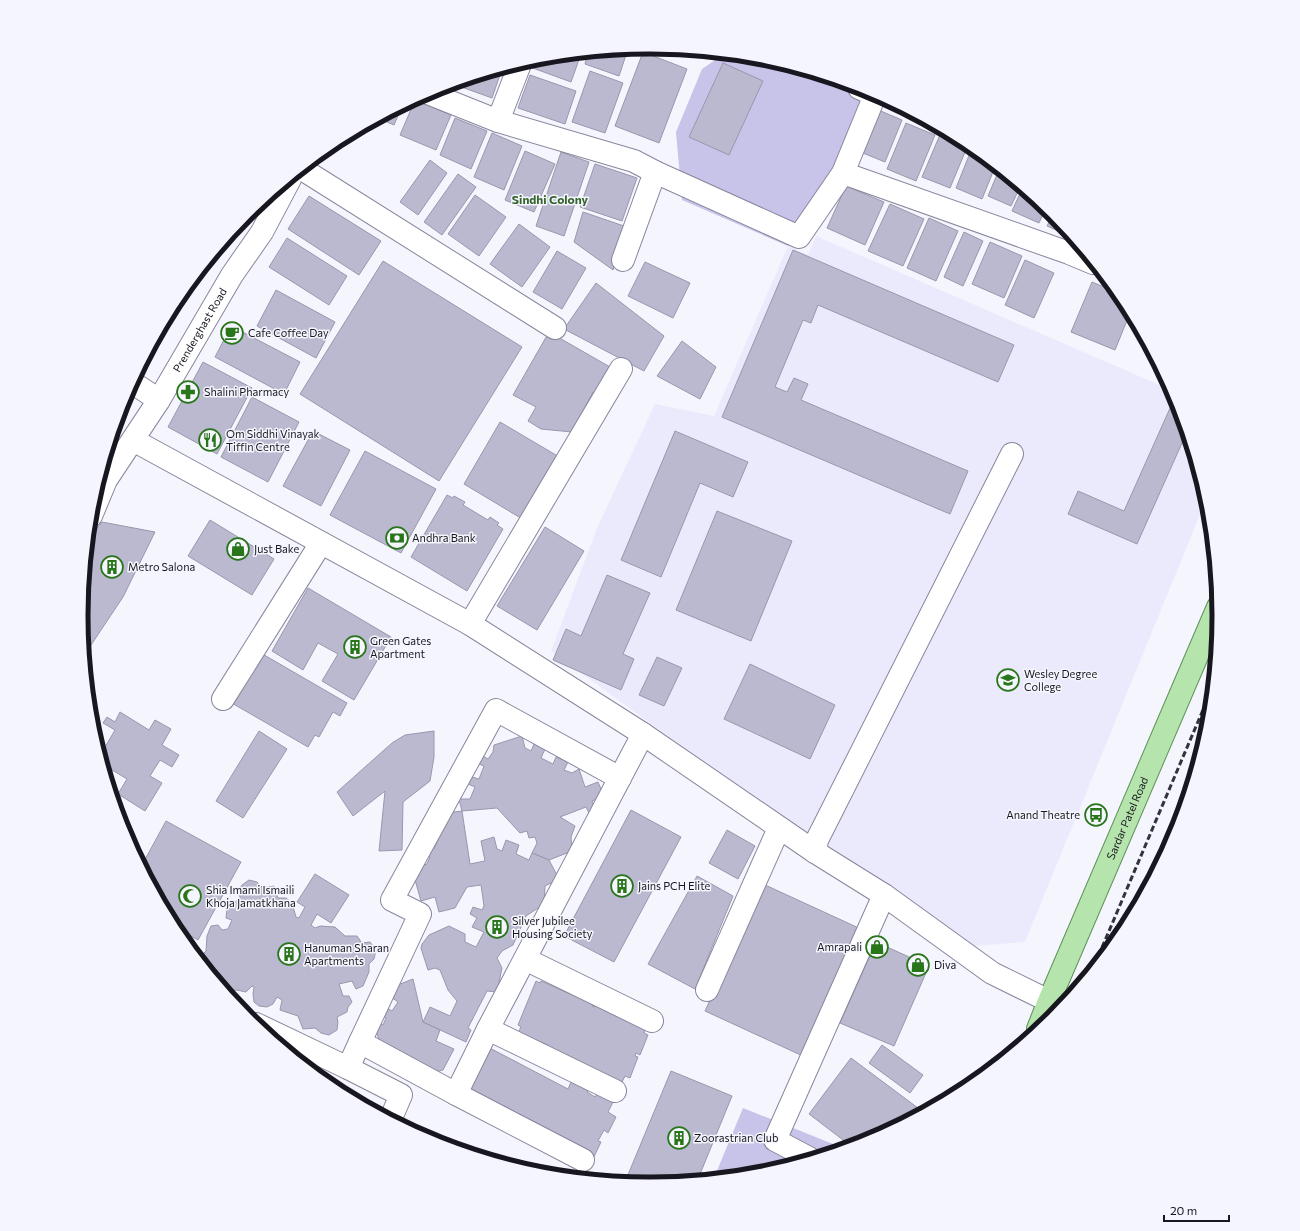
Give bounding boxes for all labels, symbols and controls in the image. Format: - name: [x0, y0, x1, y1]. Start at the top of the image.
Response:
- district label: Sindhi Colony: [512, 192, 589, 206]
- street label: Prenderghast Road: [170, 285, 229, 374]
- cafe icon: Cafe Coffee Day: [219, 320, 245, 346]
- place label: Cafe Coffee Day: [248, 326, 329, 339]
- pharmacy icon: Shalini Pharmacy: [175, 379, 201, 405]
- place label: Shalini Pharmacy: [204, 385, 290, 398]
- restaurant icon: Om Siddhi Vinayak Tiffin Centre: [197, 427, 223, 453]
- place label: Om Siddhi Vinayak Tiffin Centre: [226, 427, 320, 453]
- bank icon: Andhra Bank: [384, 525, 410, 551]
- place label: Andhra Bank: [412, 531, 476, 544]
- shop icon: Just Bake: [225, 536, 251, 562]
- place label: Just Bake: [254, 542, 300, 556]
- building icon: Metro Salona: [99, 554, 125, 580]
- place label: Metro Salona: [128, 560, 195, 573]
- building icon: Green Gates Apartment: [342, 634, 368, 660]
- place label: Green Gates Apartment: [370, 634, 431, 660]
- school or university icon: Wesley Degree College: [995, 667, 1021, 693]
- place label: Wesley Degree College: [1024, 667, 1097, 693]
- street label: Sardar Patel Road: [1104, 775, 1150, 861]
- bus stop icon: Anand Theatre: [1083, 802, 1109, 828]
- place label: Anand Theatre: [1006, 808, 1080, 821]
- building icon: Jains PCH Elite: [609, 873, 635, 899]
- place label: Jains PCH Elite: [638, 879, 711, 893]
- mosque icon: Shia Imami Ismaili Khoja Jamatkhana: [177, 883, 203, 909]
- place label: Shia Imami Ismaili Khoja Jamatkhana: [206, 883, 296, 910]
- building icon: Silver Jubilee Housing Society: [484, 914, 510, 940]
- place label: Silver Jubilee Housing Society: [512, 914, 593, 940]
- shop icon: Amrapali: [864, 934, 890, 960]
- place label: Amrapali: [817, 940, 862, 953]
- building icon: Hanuman Sharan Apartments: [276, 941, 302, 967]
- place label: Hanuman Sharan Apartments: [304, 941, 389, 967]
- shop icon: Diva: [905, 952, 931, 978]
- place label: Diva: [934, 958, 956, 971]
- building icon: Zoorastrian Club: [666, 1125, 692, 1151]
- place label: Zoorastrian Club: [694, 1131, 778, 1144]
- scale bar: [1164, 1197, 1229, 1223]
- text: 20 m: [1170, 1203, 1197, 1217]

